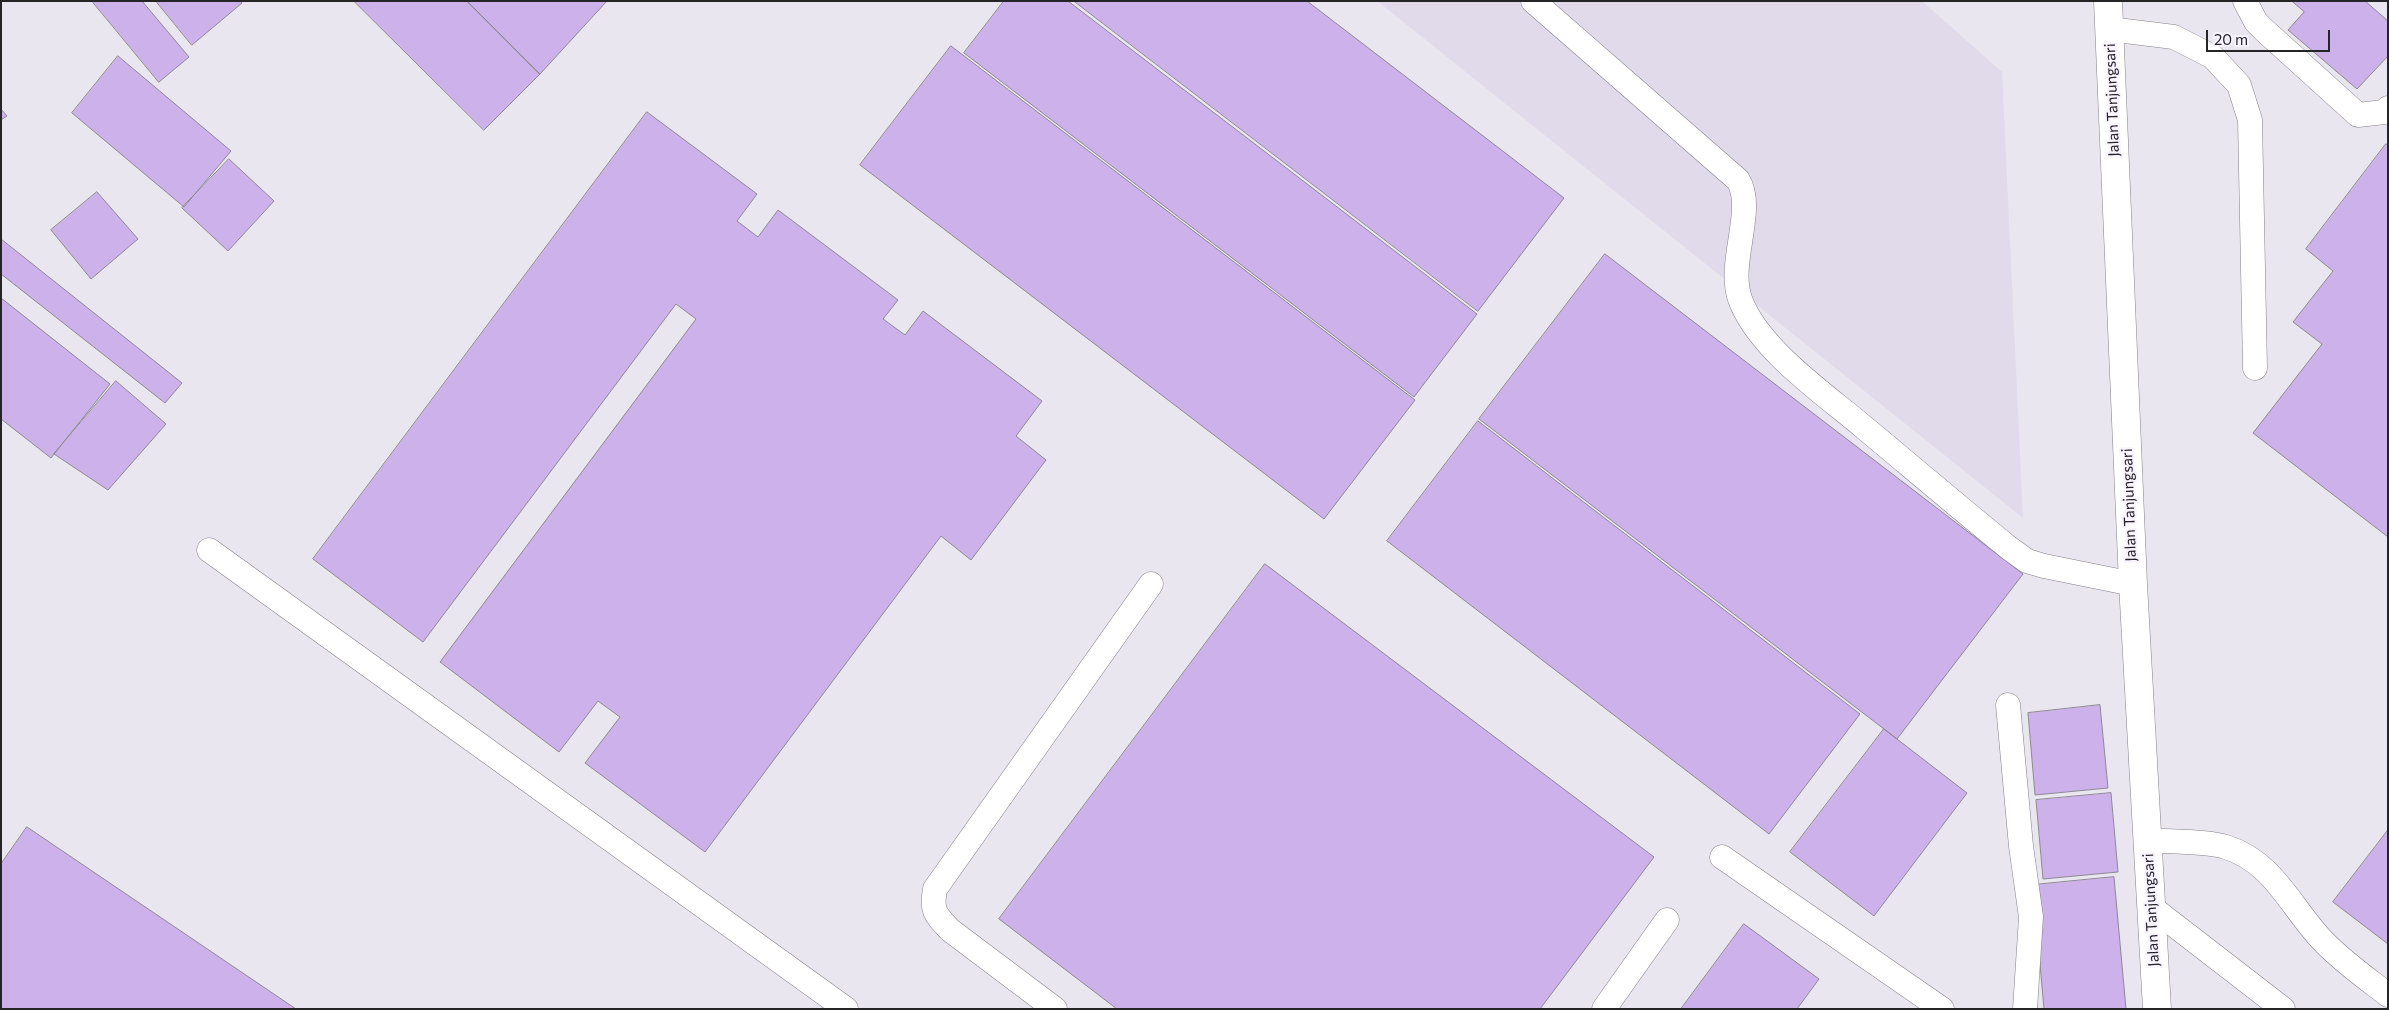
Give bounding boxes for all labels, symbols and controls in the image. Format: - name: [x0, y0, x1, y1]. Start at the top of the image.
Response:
- scale bar: [2209, 20, 2333, 52]
- text: 20 m: [2214, 30, 2248, 48]
- street label: Jalan Tanjungsari: [2101, 43, 2123, 157]
- street label: Jalan Tanjungsari: [2118, 448, 2140, 562]
- street label: Jalan Tanjungsari: [2139, 853, 2163, 967]

